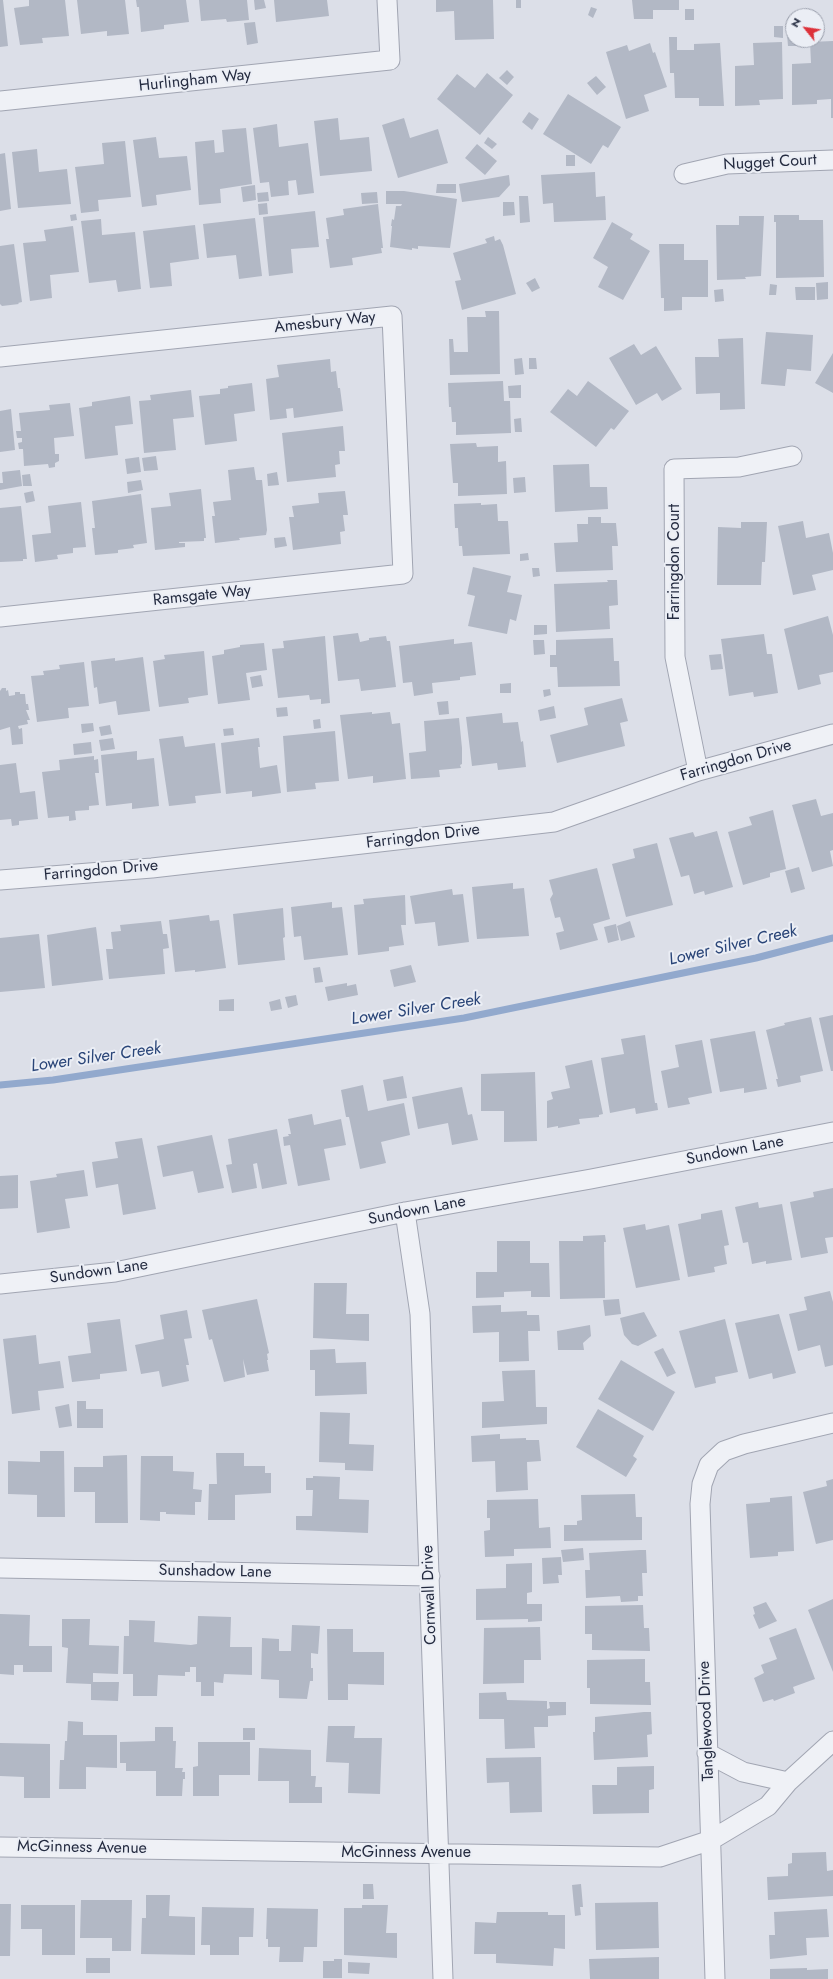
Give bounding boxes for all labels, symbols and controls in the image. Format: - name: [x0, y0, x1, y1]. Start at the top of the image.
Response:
- north arrow: [785, 8, 825, 48]
- text: N: [786, 15, 805, 30]
- street label: Hurlingham Way: [138, 66, 252, 96]
- street label: Nugget Court: [723, 151, 817, 175]
- street label: Amesbury Way: [273, 308, 377, 338]
- street label: Farringdon Court: [665, 504, 685, 620]
- street label: Ramsgate Way: [152, 581, 252, 611]
- street label: Farringdon Drive: [678, 736, 794, 786]
- street label: Farringdon Drive: [365, 820, 481, 854]
- street label: Farringdon Drive: [43, 856, 159, 886]
- water label: Lower Silver Creek: [667, 921, 799, 971]
- water label: Lower Silver Creek: [350, 990, 482, 1030]
- water label: Lower Silver Creek: [30, 1039, 162, 1077]
- street label: Sundown Lane: [685, 1132, 785, 1170]
- street label: Sundown Lane: [367, 1192, 467, 1230]
- street label: Sundown Lane: [49, 1256, 149, 1288]
- street label: Cornwall Drive: [419, 1545, 441, 1645]
- street label: Sunshadow Lane: [158, 1561, 272, 1583]
- street label: Tanglewood Drive: [695, 1661, 719, 1781]
- street label: McGinness Avenue: [17, 1837, 147, 1859]
- street label: McGinness Avenue: [341, 1843, 471, 1863]

